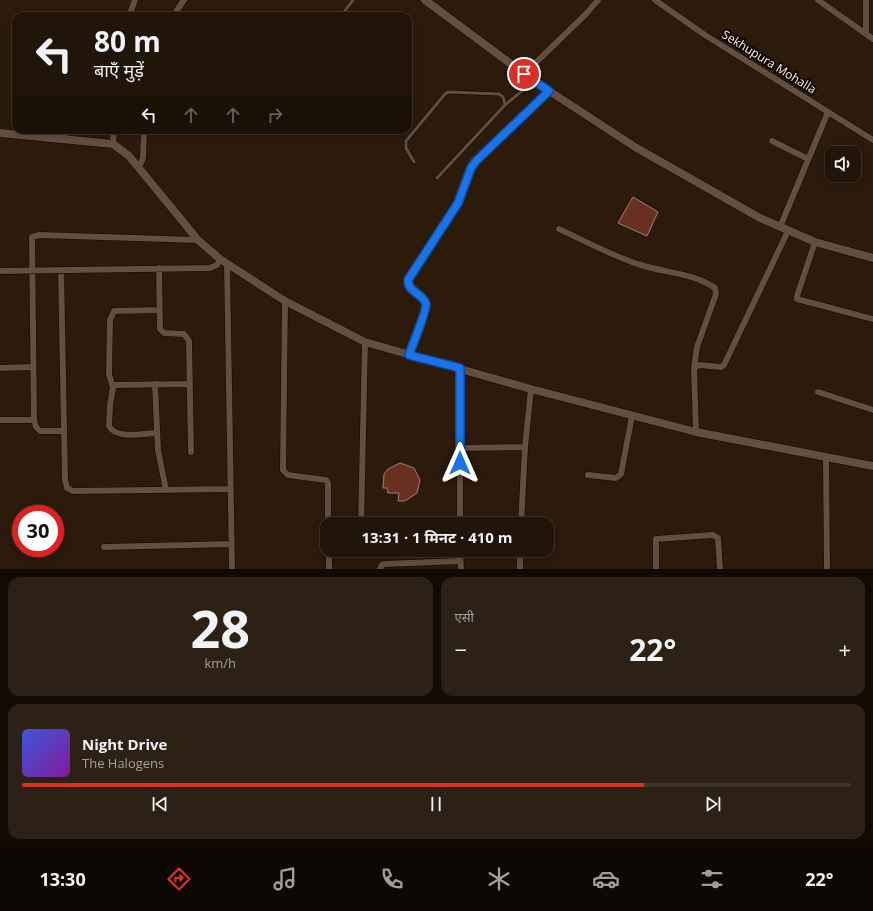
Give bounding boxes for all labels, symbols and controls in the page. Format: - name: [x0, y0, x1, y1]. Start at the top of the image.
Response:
- text: 80 m: [94, 22, 161, 60]
- street label: Sekhupura Mohalla: [719, 26, 820, 98]
- icon: left: [28, 28, 80, 80]
- pin: [507, 57, 541, 91]
- text: बाएँ मुड़ें: [94, 58, 144, 82]
- icon: arrive: [513, 63, 535, 85]
- icon: left: [138, 104, 160, 126]
- icon: ahead: [180, 104, 202, 126]
- icon: ahead: [222, 104, 244, 126]
- icon: right: [264, 104, 286, 126]
- map controls: [825, 146, 861, 182]
- button: sound: [825, 146, 861, 182]
- position arrow: [439, 442, 481, 484]
- speed limit sign: 30: [12, 505, 64, 557]
- text: 13:31 · 1 मिनट · 410 m: [361, 527, 513, 547]
- text: 28: [191, 592, 250, 663]
- text: एसी: [455, 608, 474, 626]
- text: 22°: [629, 629, 676, 670]
- text: −: [455, 634, 467, 664]
- text: +: [838, 634, 851, 664]
- text: km/h: [204, 654, 236, 672]
- text: Night Drive: [82, 734, 167, 754]
- text: The Halogens: [82, 754, 164, 772]
- icon: previous: [149, 793, 171, 815]
- icon: pause: [425, 793, 447, 815]
- icon: next: [702, 793, 724, 815]
- icon: directions: [165, 865, 193, 893]
- icon: music: [271, 865, 299, 893]
- icon: phone: [378, 865, 406, 893]
- icon: climate: [485, 865, 513, 893]
- icon: car: [592, 865, 620, 893]
- icon: filters: [698, 865, 726, 893]
- text: 13:30: [39, 867, 86, 891]
- text: 22°: [805, 867, 834, 891]

